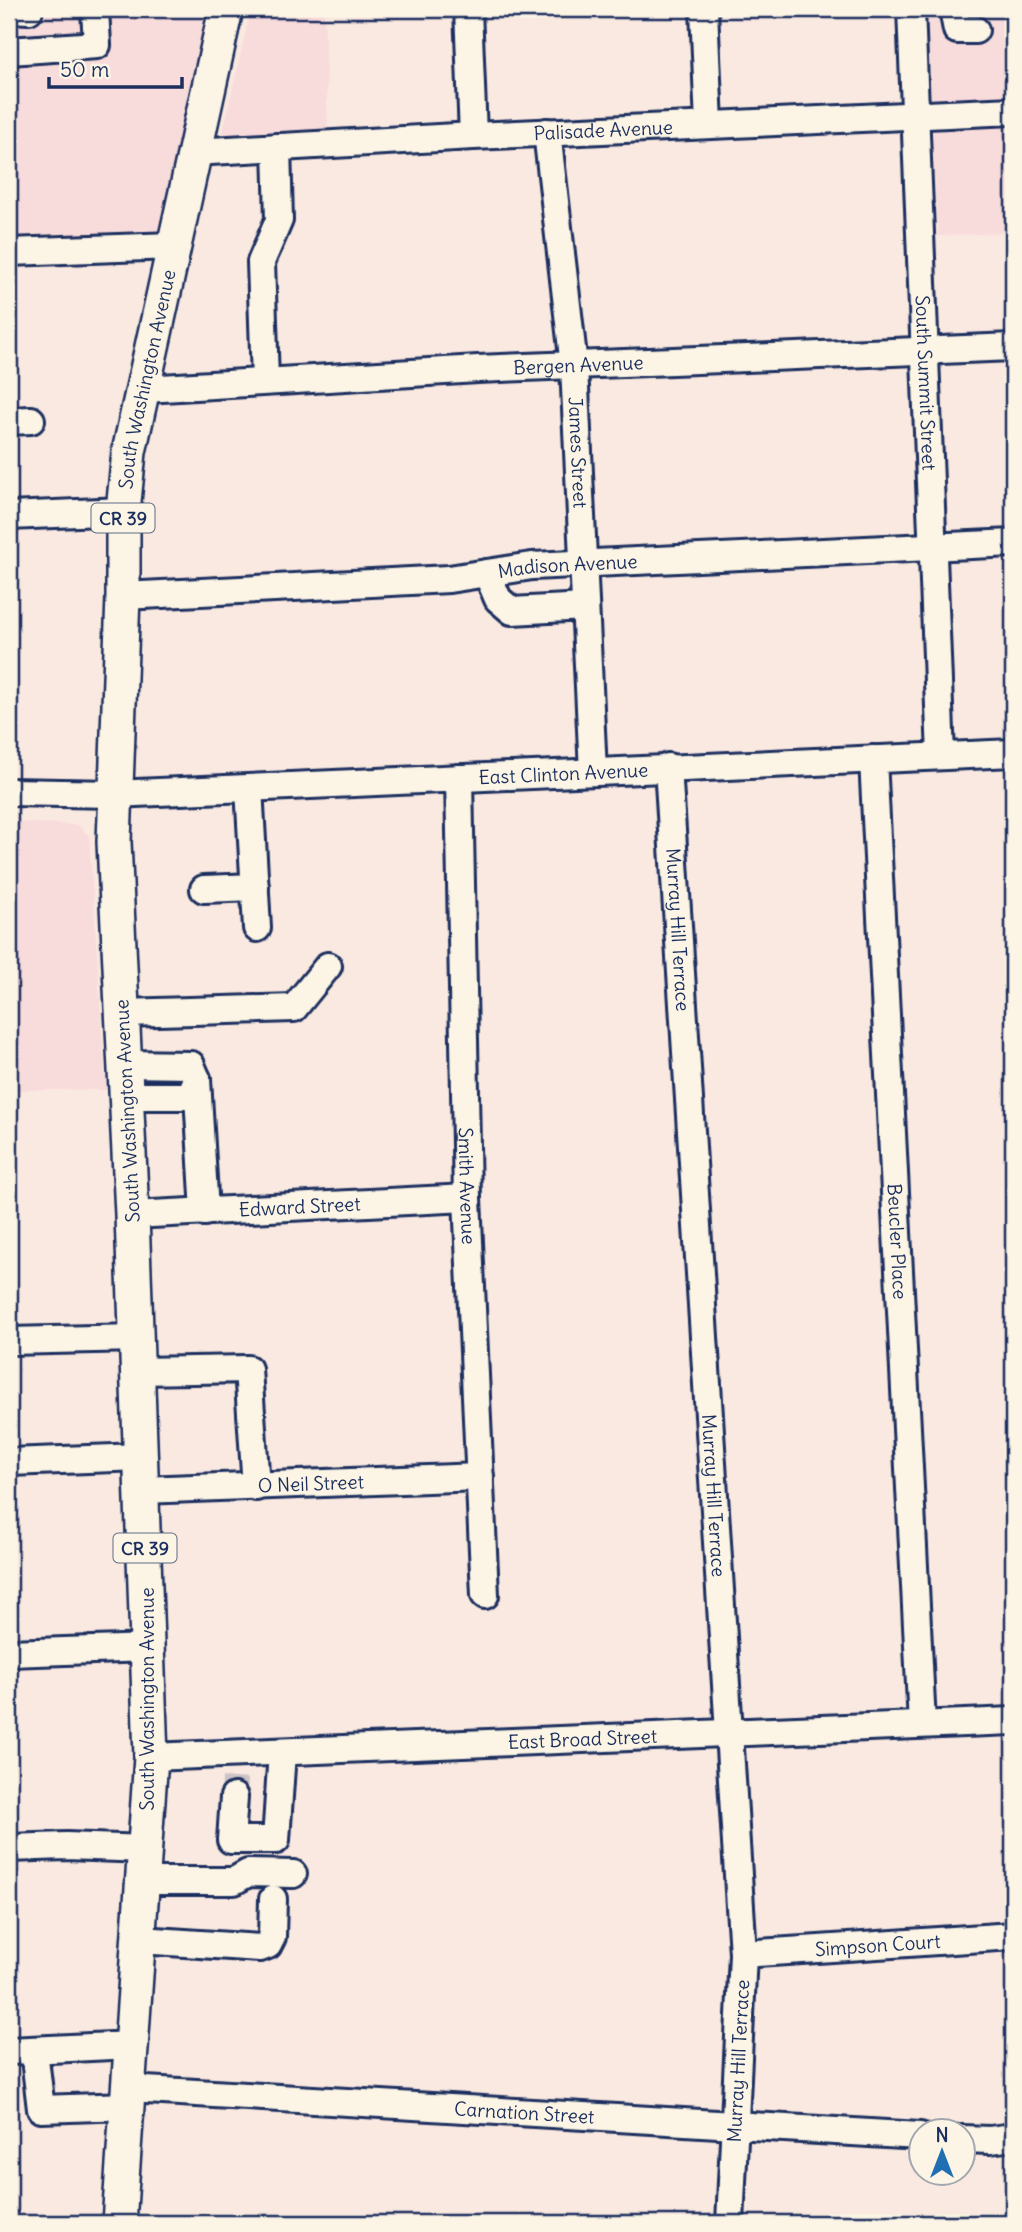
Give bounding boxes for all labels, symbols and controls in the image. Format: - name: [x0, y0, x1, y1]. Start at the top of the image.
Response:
- scale bar: [49, 46, 182, 90]
- text: 50 m: [60, 56, 109, 83]
- street label: Palisade Avenue: [533, 115, 674, 145]
- street label: South Washington Avenue: [113, 267, 181, 490]
- street label: South Summit Street: [911, 295, 942, 471]
- street label: Bergen Avenue: [513, 350, 644, 380]
- street label: James Street: [563, 396, 593, 509]
- road number: CR 39: [92, 504, 154, 532]
- street label: Madison Avenue: [496, 549, 638, 583]
- street label: East Clinton Avenue: [478, 758, 649, 789]
- street label: Murray Hill Terrace: [661, 847, 695, 1012]
- street label: South Washington Avenue: [109, 999, 145, 1223]
- street label: Smith Avenue: [454, 1127, 481, 1245]
- street label: Beucler Place: [883, 1183, 912, 1300]
- street label: Edward Street: [238, 1191, 361, 1222]
- street label: Murray Hill Terrace: [697, 1413, 731, 1578]
- street label: O Neil Street: [257, 1469, 364, 1498]
- road number: CR 39: [114, 1534, 176, 1562]
- street label: South Washington Avenue: [135, 1587, 159, 1811]
- street label: East Broad Street: [508, 1724, 658, 1754]
- street label: Simpson Court: [814, 1929, 941, 1961]
- street label: Murray Hill Terrace: [722, 1979, 754, 2143]
- street label: Carnation Street: [453, 2096, 595, 2129]
- north arrow: [906, 2116, 976, 2186]
- text: N: [935, 2123, 949, 2147]

